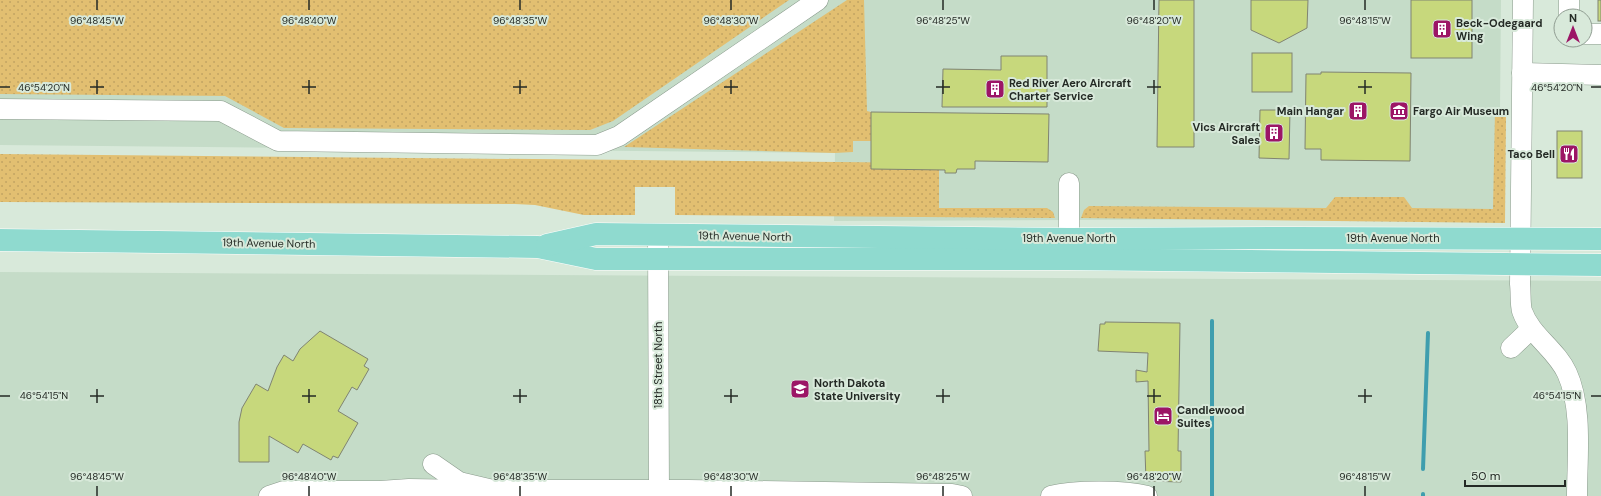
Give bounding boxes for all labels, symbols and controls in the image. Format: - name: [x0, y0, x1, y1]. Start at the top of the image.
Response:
- north arrow: [1553, 8, 1593, 48]
- text: N: [1569, 11, 1577, 25]
- text: 96°48'45"W: [70, 14, 124, 27]
- text: 96°48'40"W: [282, 14, 337, 27]
- text: 96°48'35"W: [493, 14, 547, 27]
- text: 96°48'30"W: [703, 14, 759, 27]
- text: 96°48'25"W: [916, 14, 970, 27]
- text: 96°48'20"W: [1127, 14, 1182, 27]
- text: 96°48'15"W: [1339, 14, 1391, 27]
- place label: Beck-Odegaard Wing: [1456, 16, 1542, 43]
- building icon: Beck-Odegaard Wing: [1431, 18, 1453, 40]
- place label: Red River Aero Aircraft Charter Service: [1009, 76, 1131, 103]
- building icon: Red River Aero Aircraft Charter Service: [984, 78, 1006, 100]
- text: 46°54'20"N: [18, 81, 70, 94]
- text: 46°54'20"N: [1531, 81, 1583, 94]
- building icon: Main Hangar: [1347, 100, 1369, 122]
- museum icon: Fargo Air Museum: [1388, 100, 1410, 122]
- place label: Main Hangar: [1277, 104, 1344, 118]
- place label: Fargo Air Museum: [1413, 104, 1509, 118]
- place label: Vics Aircraft Sales: [1192, 120, 1260, 147]
- building icon: Vics Aircraft Sales: [1263, 122, 1285, 144]
- restaurant icon: Taco Bell: [1558, 143, 1580, 165]
- place label: Taco Bell: [1507, 147, 1555, 161]
- street label: 19th Avenue North: [698, 228, 792, 244]
- street label: 19th Avenue North: [1022, 231, 1116, 245]
- street label: 19th Avenue North: [1346, 231, 1440, 245]
- street label: 19th Avenue North: [222, 235, 316, 251]
- street label: 18th Street North: [651, 322, 665, 408]
- place label: North Dakota State University: [814, 376, 901, 403]
- school or university icon: North Dakota State University: [789, 378, 811, 400]
- text: 46°54'15"N: [20, 389, 68, 402]
- text: 46°54'15"N: [1533, 389, 1581, 402]
- place label: Candlewood Suites: [1177, 403, 1244, 430]
- hotel icon: Candlewood Suites: [1152, 405, 1174, 427]
- scale bar: [1465, 462, 1565, 488]
- text: 50 m: [1471, 468, 1500, 484]
- text: 96°48'45"W: [70, 470, 124, 483]
- text: 96°48'40"W: [282, 470, 337, 483]
- text: 96°48'35"W: [493, 470, 547, 483]
- text: 96°48'30"W: [703, 470, 759, 483]
- text: 96°48'25"W: [916, 470, 970, 483]
- text: 96°48'20"W: [1127, 470, 1182, 483]
- text: 96°48'15"W: [1339, 470, 1391, 483]

